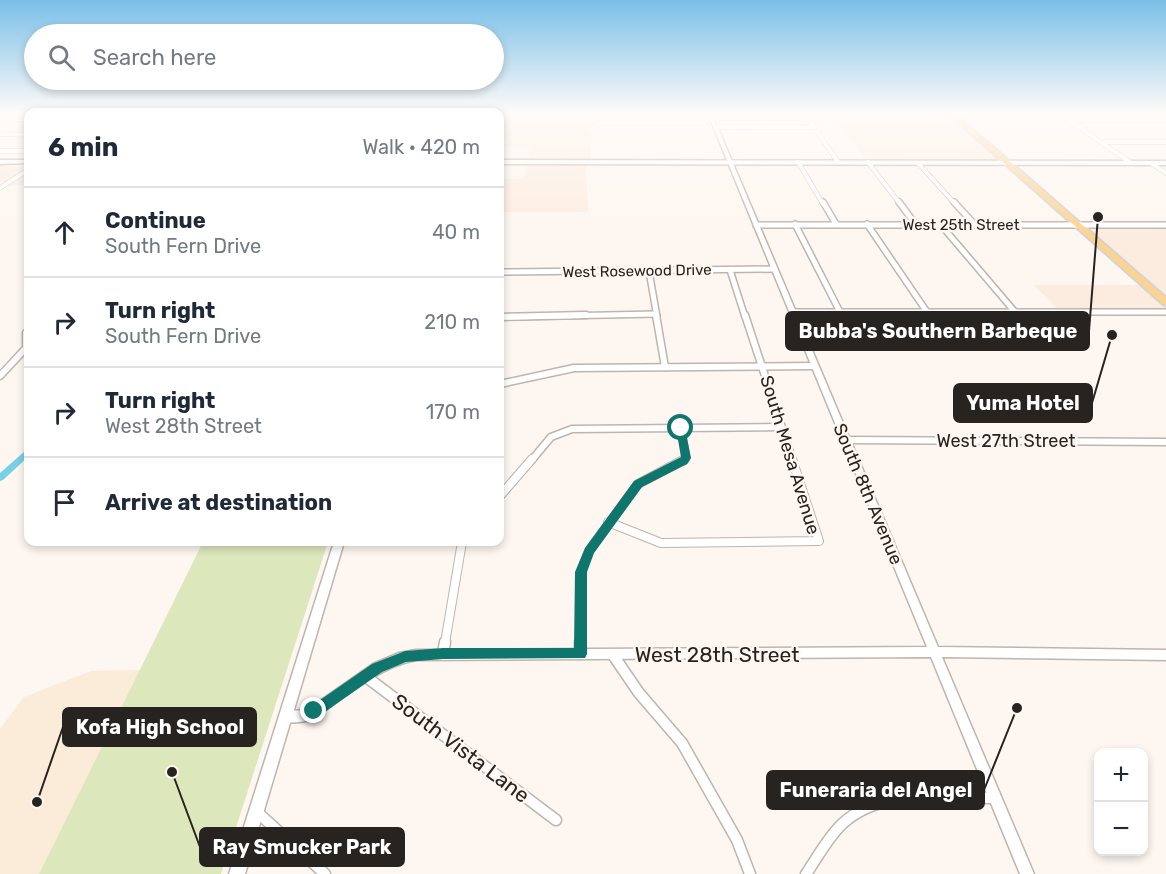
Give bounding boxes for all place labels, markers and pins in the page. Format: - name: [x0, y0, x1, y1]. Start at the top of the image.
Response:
- callout: Bubba's Southern Barbeque: [786, 312, 1089, 350]
- callout: Yuma Hotel: [954, 384, 1092, 422]
- callout: Kofa High School: [63, 708, 256, 746]
- callout: Funeraria del Angel: [767, 771, 984, 809]
- callout: Ray Smucker Park: [200, 828, 404, 866]

